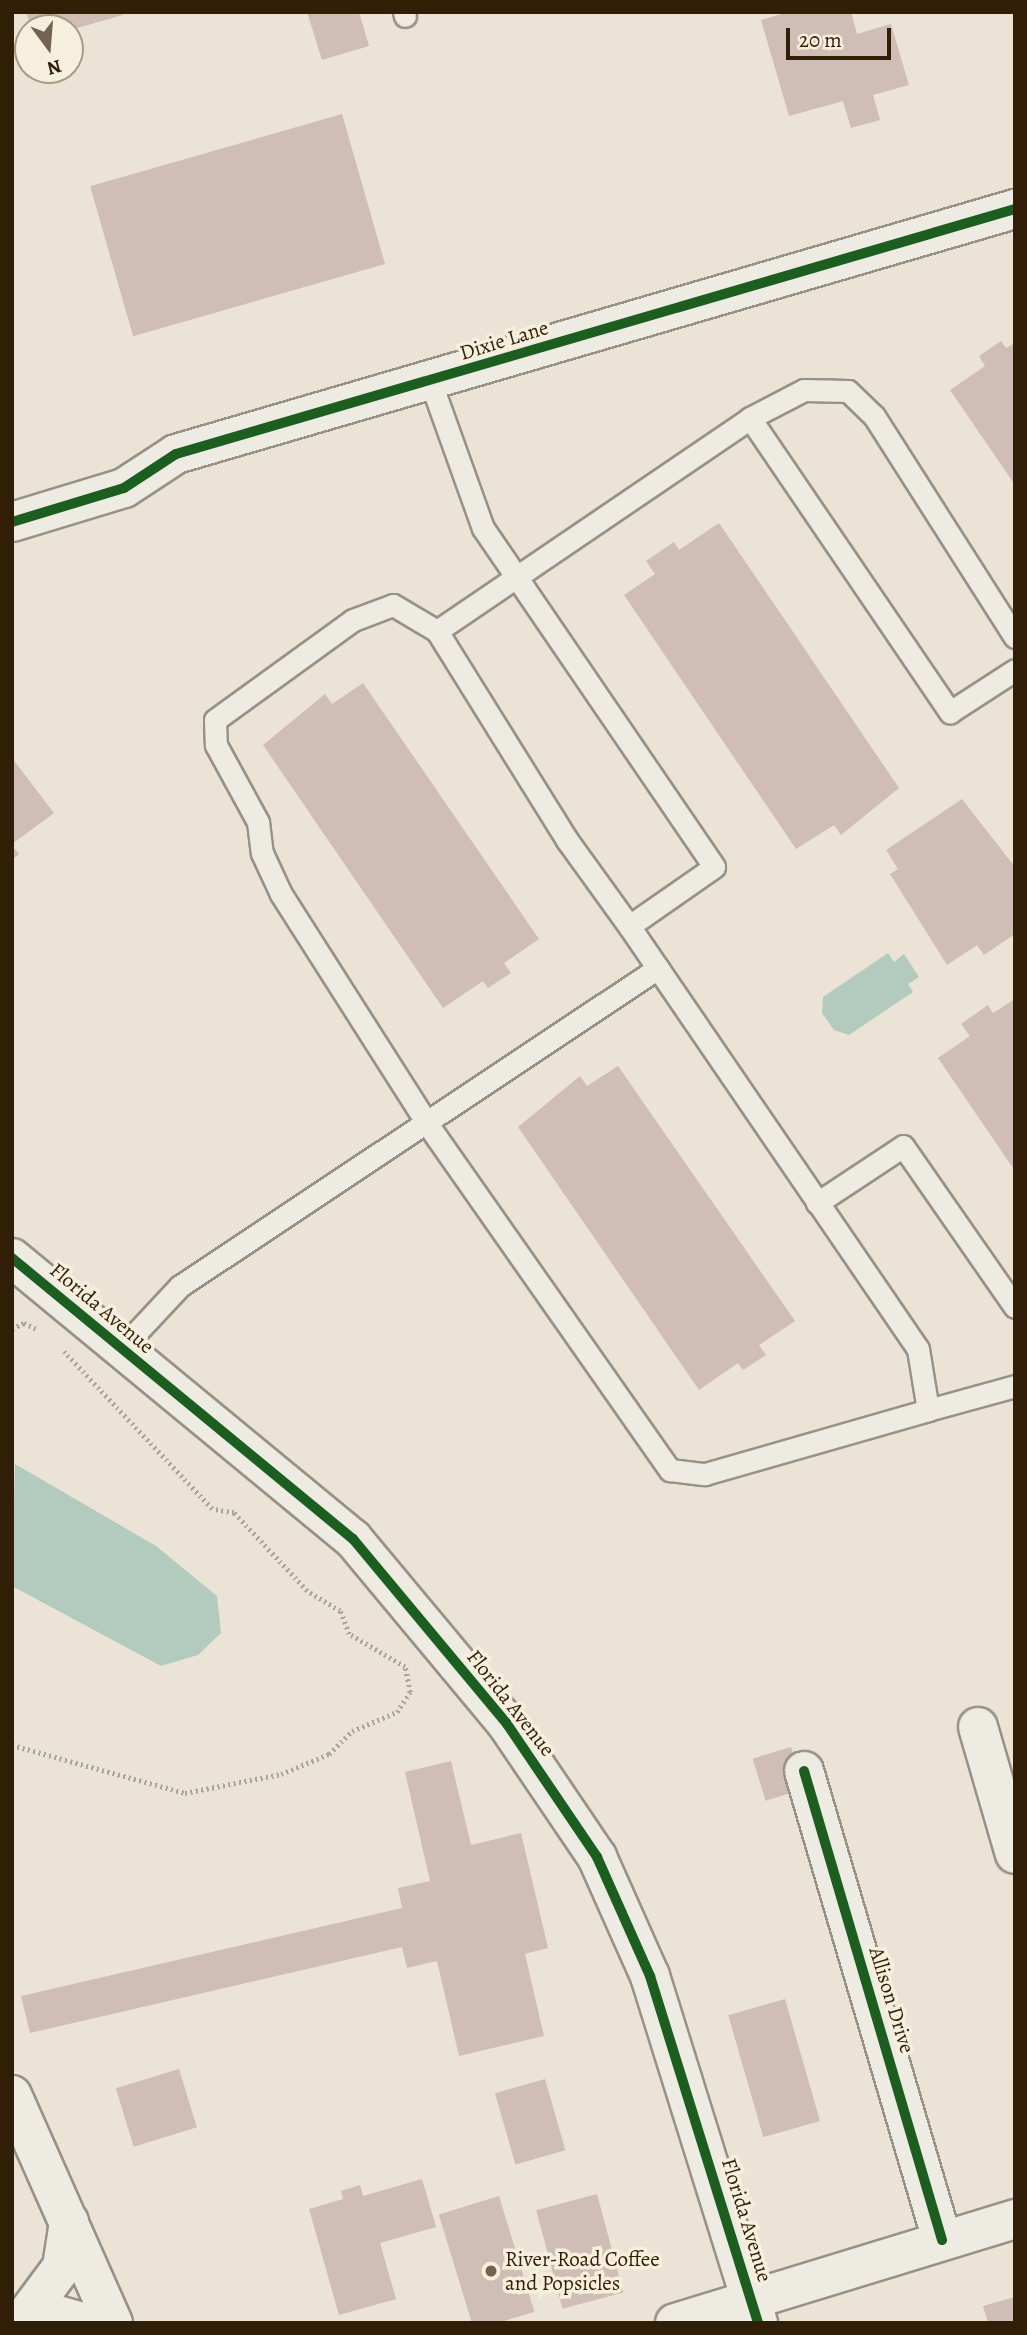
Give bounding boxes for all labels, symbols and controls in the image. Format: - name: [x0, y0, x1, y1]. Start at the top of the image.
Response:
- north arrow: [14, 14, 84, 84]
- scale bar: [789, 14, 894, 58]
- text: 20 m: [799, 26, 842, 54]
- text: N: [44, 53, 64, 82]
- street label: Dixie Lane: [457, 315, 551, 365]
- street label: Florida Avenue: [45, 1257, 159, 1359]
- street label: Florida Avenue: [462, 1645, 560, 1761]
- street label: Allison Drive: [864, 1944, 920, 2056]
- street label: Florida Avenue: [716, 2155, 778, 2285]
- place label: River-Road Coffee and Popsicles: [505, 2246, 660, 2296]
- marker: River-Road Coffee and Popsicles: [483, 2263, 499, 2279]

